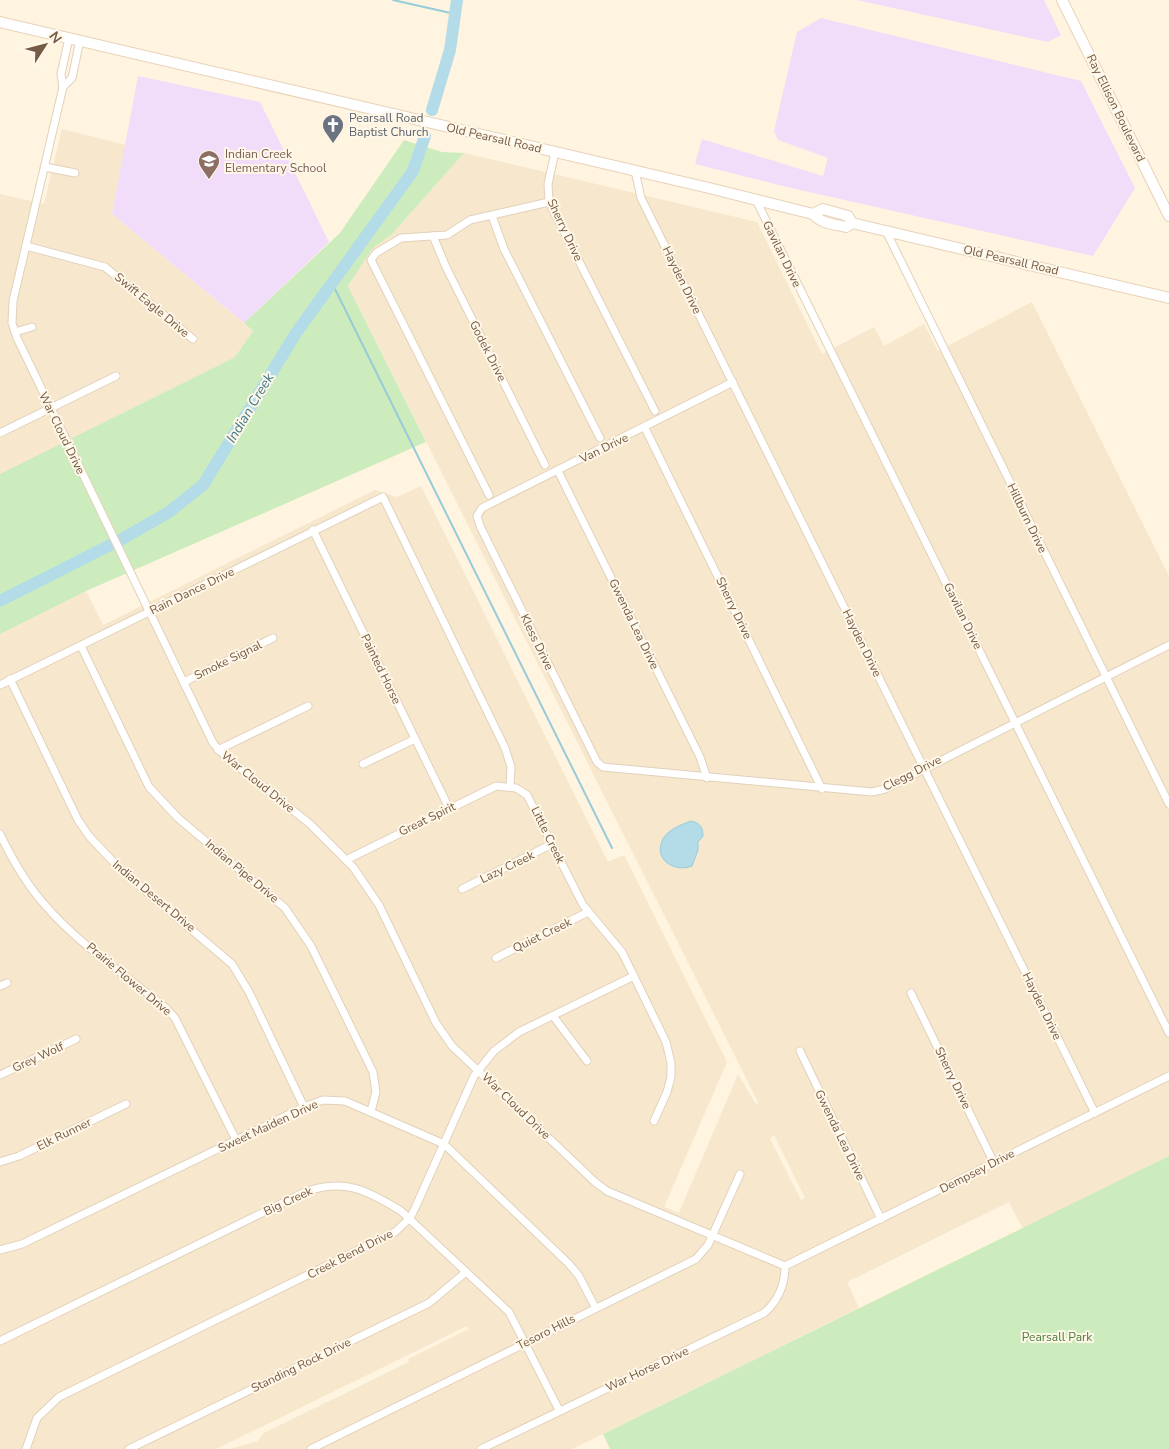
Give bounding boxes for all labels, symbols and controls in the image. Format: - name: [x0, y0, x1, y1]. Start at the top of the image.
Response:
- north arrow: [20, 20, 70, 70]
- text: N: [44, 28, 66, 47]
- street label: Ray Ellison Boulevard: [1083, 52, 1149, 164]
- place label: Pearsall Road Baptist Church: [349, 110, 429, 140]
- church icon: Pearsall Road Baptist Church: [321, 113, 345, 144]
- street label: Old Pearsall Road: [445, 119, 543, 157]
- place label: Indian Creek Elementary School: [225, 146, 327, 176]
- school or university icon: Indian Creek Elementary School: [197, 149, 221, 180]
- street label: Sherry Drive: [544, 196, 586, 264]
- street label: Gavilan Drive: [759, 218, 805, 290]
- street label: Old Pearsall Road: [962, 241, 1060, 279]
- street label: Hayden Drive: [659, 244, 705, 316]
- street label: Swift Eagle Drive: [111, 269, 193, 341]
- street label: Godek Drive: [466, 318, 510, 384]
- water label: Indian Creek: [222, 369, 279, 446]
- street label: War Cloud Drive: [35, 389, 89, 477]
- street label: Van Drive: [576, 429, 631, 467]
- street label: Hillburn Drive: [1003, 481, 1051, 555]
- street label: Rain Dance Drive: [147, 564, 237, 618]
- street label: Sherry Drive: [712, 574, 756, 642]
- street label: Gwenda Lea Drive: [605, 576, 663, 672]
- street label: Gavilan Drive: [940, 580, 986, 652]
- street label: Hayden Drive: [839, 607, 885, 679]
- street label: Kless Drive: [517, 611, 557, 673]
- street label: Painted Horse: [357, 631, 405, 707]
- street label: Smoke Signal: [191, 636, 265, 683]
- street label: War Cloud Drive: [218, 748, 298, 816]
- street label: Clegg Drive: [880, 751, 944, 795]
- street label: Great Spirit: [396, 798, 459, 840]
- street label: Little Creek: [527, 804, 569, 867]
- street label: Indian Pipe Drive: [202, 836, 282, 906]
- street label: Lazy Creek: [477, 847, 538, 887]
- street label: Indian Desert Drive: [109, 857, 199, 935]
- street label: Quiet Creek: [510, 913, 575, 956]
- street label: Prairie Flower Drive: [83, 939, 175, 1019]
- street label: Hayden Drive: [1019, 970, 1065, 1042]
- street label: Grey Wolf: [10, 1038, 67, 1076]
- street label: Sherry Drive: [931, 1044, 975, 1112]
- street label: War Cloud Drive: [478, 1069, 554, 1143]
- street label: Gwenda Lea Drive: [811, 1087, 869, 1183]
- street label: Sweet Maiden Drive: [215, 1096, 321, 1156]
- street label: Elk Runner: [34, 1114, 95, 1154]
- street label: Dempsey Drive: [937, 1145, 1017, 1197]
- street label: Big Creek: [261, 1182, 316, 1219]
- street label: Creek Bend Drive: [304, 1226, 396, 1282]
- street label: Tesoro Hills: [514, 1310, 578, 1354]
- park label: Pearsall Park: [1022, 1329, 1093, 1345]
- street label: Standing Rock Drive: [248, 1334, 354, 1396]
- street label: War Horse Drive: [603, 1343, 691, 1395]

